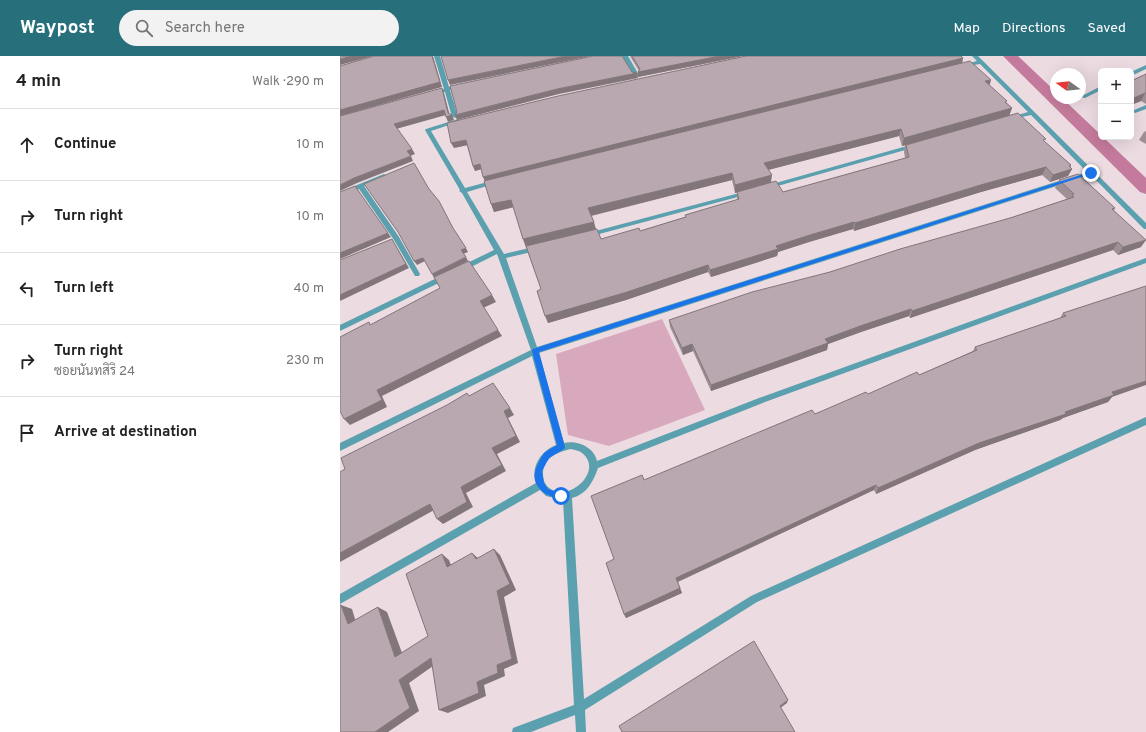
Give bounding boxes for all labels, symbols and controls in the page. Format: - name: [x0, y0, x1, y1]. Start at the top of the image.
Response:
- search box: [119, 10, 399, 46]
- text: Waypost: [20, 16, 95, 40]
- icon: search: [133, 17, 155, 39]
- text: Search here: [165, 19, 245, 38]
- text: Map: [954, 20, 980, 37]
- text: Directions: [1002, 20, 1066, 37]
- text: Saved: [1088, 20, 1126, 37]
- north arrow: [1050, 68, 1086, 104]
- map controls: [1098, 68, 1134, 140]
- button: +: [1098, 68, 1134, 104]
- text: 4 min: [16, 71, 61, 93]
- text: Walk · 290 m: [252, 74, 324, 90]
- button: −: [1098, 104, 1134, 140]
- icon: ahead: [16, 134, 38, 156]
- text: Continue: [54, 135, 116, 154]
- text: 10 m: [297, 137, 324, 153]
- route end: [1082, 164, 1100, 182]
- icon: right: [16, 206, 38, 228]
- text: Turn right: [54, 207, 123, 226]
- text: 10 m: [297, 209, 324, 225]
- icon: left: [16, 278, 38, 300]
- text: Turn left: [54, 279, 114, 298]
- text: 40 m: [294, 281, 324, 297]
- text: Turn right: [54, 342, 123, 361]
- icon: right: [16, 350, 38, 372]
- text: 230 m: [286, 353, 324, 369]
- text: ซอยนันทสิริ 24: [54, 364, 135, 380]
- icon: arrive: [16, 422, 38, 444]
- text: Arrive at destination: [54, 423, 197, 442]
- route start: [552, 487, 570, 505]

